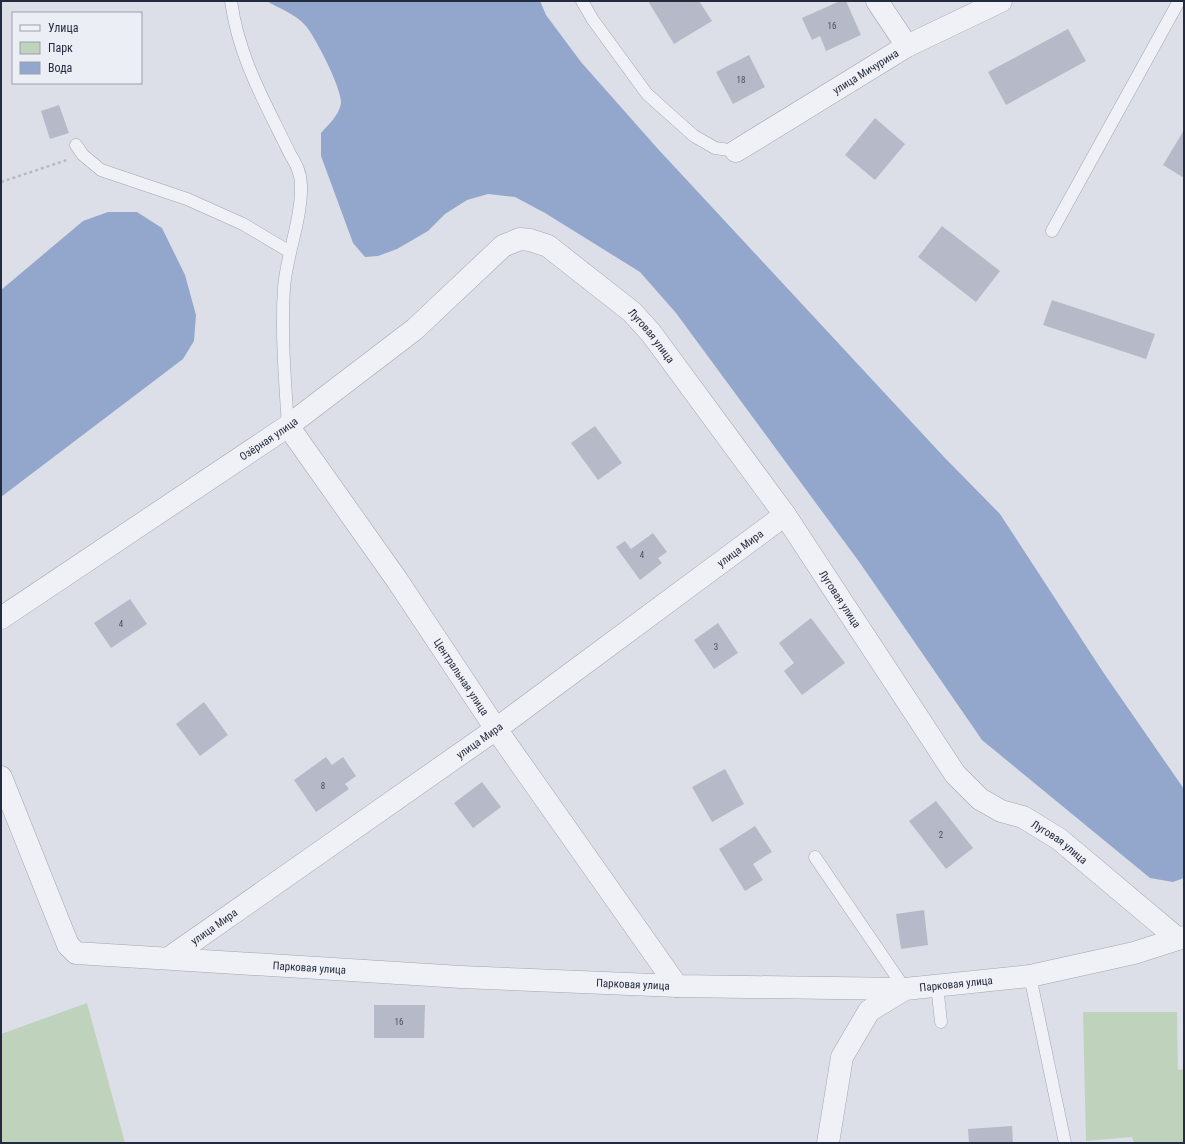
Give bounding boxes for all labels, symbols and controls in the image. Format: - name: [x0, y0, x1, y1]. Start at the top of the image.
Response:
- legend: [12, 12, 142, 84]
- text: Улица: [48, 21, 79, 35]
- house number: 16: [828, 21, 836, 31]
- text: Парк: [48, 41, 73, 55]
- street label: улица Мичурина: [830, 47, 901, 97]
- text: Вода: [48, 61, 73, 75]
- house number: 18: [737, 75, 745, 85]
- street label: Луговая улица: [625, 306, 677, 366]
- street label: Озёрная улица: [237, 415, 301, 464]
- street label: улица Мира: [715, 527, 766, 570]
- house number: 4: [640, 550, 645, 560]
- street label: Луговая улица: [816, 568, 863, 630]
- house number: 4: [119, 619, 124, 629]
- street label: Центральная улица: [431, 636, 491, 718]
- house number: 3: [714, 642, 718, 652]
- street label: улица Мира: [454, 720, 506, 762]
- house number: 8: [321, 781, 325, 791]
- street label: Луговая улица: [1029, 818, 1090, 867]
- house number: 2: [939, 830, 944, 840]
- street label: улица Мира: [189, 906, 240, 948]
- street label: Парковая улица: [272, 959, 346, 977]
- street label: Парковая улица: [919, 974, 993, 994]
- street label: Парковая улица: [596, 977, 670, 993]
- house number: 16: [395, 1017, 403, 1027]

